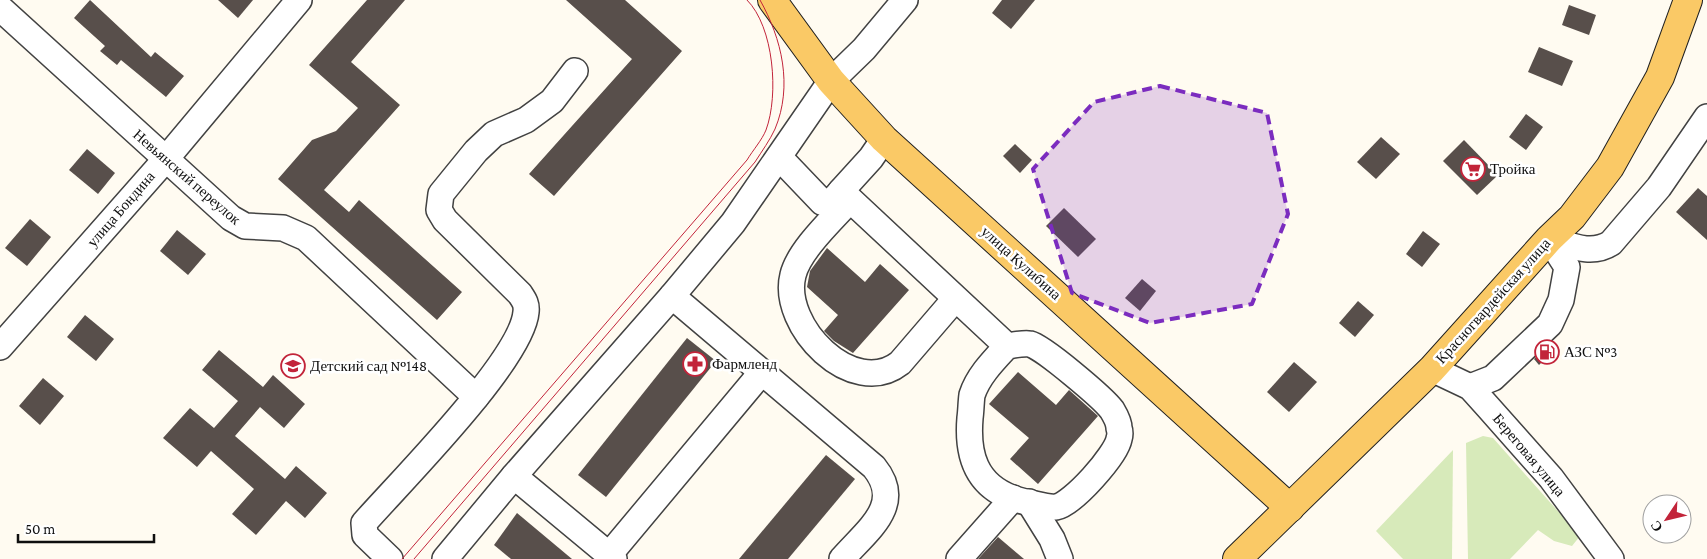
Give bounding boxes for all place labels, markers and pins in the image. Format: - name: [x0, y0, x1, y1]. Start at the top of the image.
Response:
- supermarket icon: Тройка: [1460, 156, 1486, 182]
- place label: Тройка: [1490, 161, 1536, 177]
- fuel station icon: АЗС №3: [1534, 339, 1560, 365]
- place label: АЗС №3: [1564, 344, 1617, 360]
- pharmacy icon: Фармленд: [682, 351, 708, 377]
- school or university icon: Детский сад №148: [280, 353, 306, 379]
- place label: Фармленд: [712, 356, 777, 372]
- place label: Детский сад №148: [310, 358, 427, 374]

